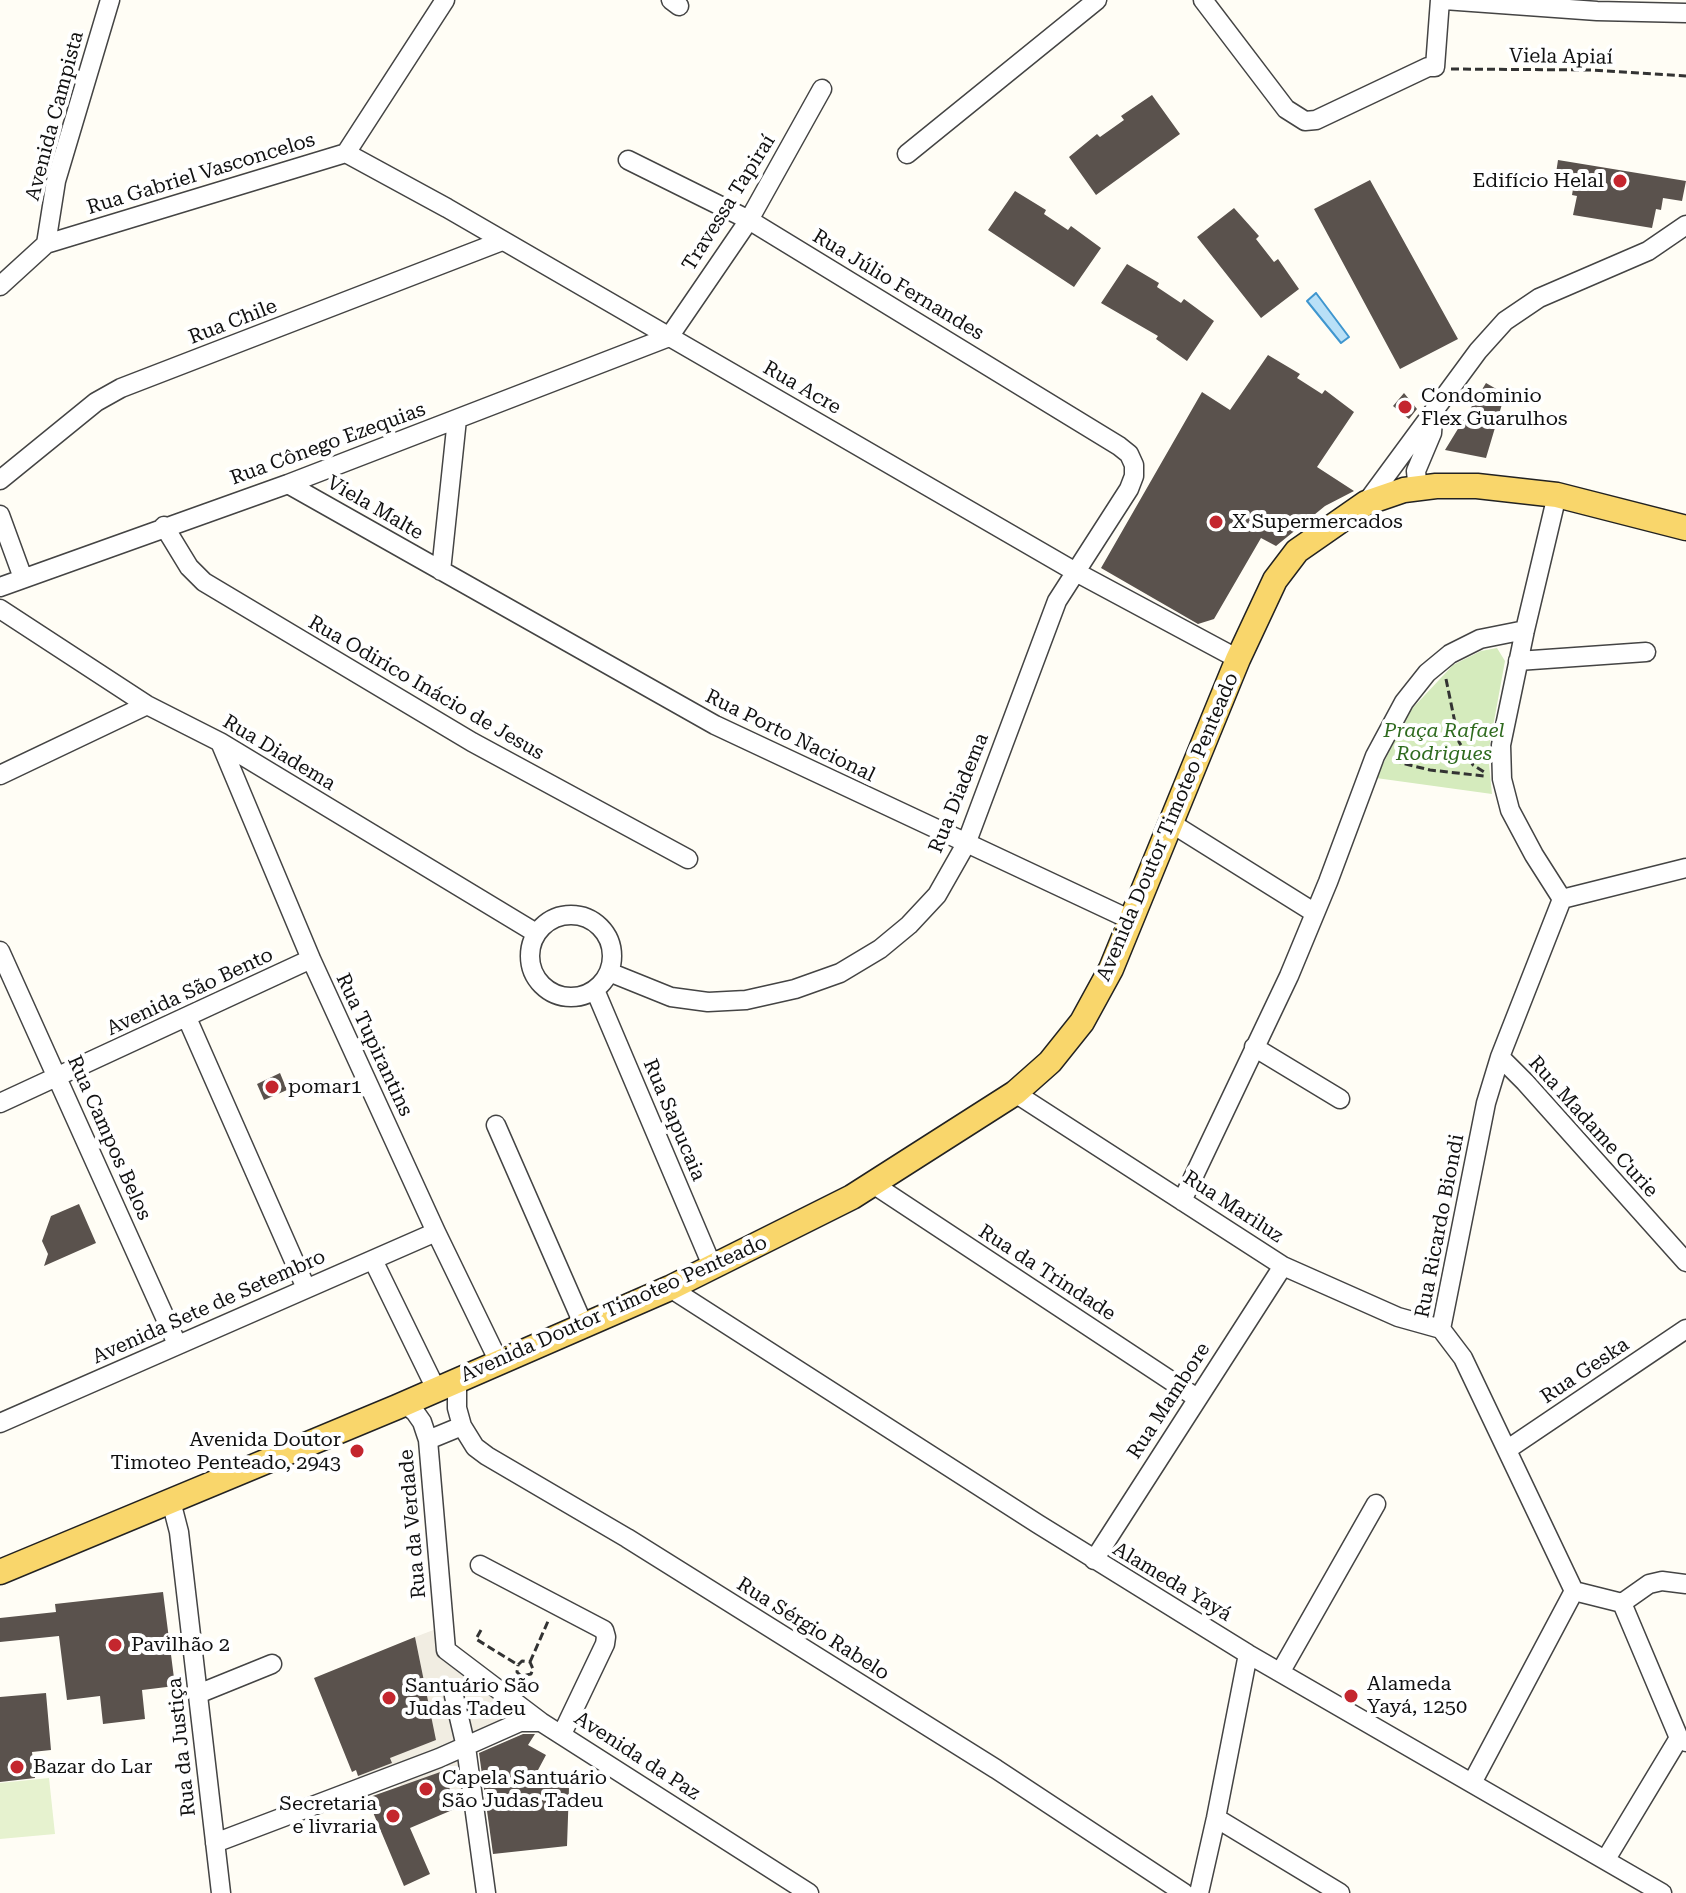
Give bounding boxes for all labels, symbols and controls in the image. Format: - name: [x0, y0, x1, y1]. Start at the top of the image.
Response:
- street label: Avenida Campista: [21, 29, 89, 203]
- street label: Viela Apiaí: [1509, 44, 1613, 70]
- street label: Rua Gabriel Vasconcelos: [84, 128, 318, 220]
- street label: Travessa Tapiraí: [677, 130, 781, 276]
- place label: Edifício Helal: [1472, 169, 1604, 193]
- marker: Edifício Helal: [1611, 172, 1629, 190]
- street label: Rua Júlio Fernandes: [808, 224, 988, 346]
- street label: Rua Chile: [185, 294, 281, 350]
- street label: Rua Acre: [759, 356, 845, 420]
- place label: Condominio Flex Guarulhos: [1421, 384, 1567, 431]
- street label: Rua Cônego Ezequias: [227, 398, 429, 490]
- marker: Condominio Flex Guarulhos: [1396, 398, 1414, 416]
- street label: Viela Malte: [323, 471, 427, 545]
- place label: X Supermercados: [1232, 510, 1403, 534]
- marker: X Supermercados: [1207, 513, 1225, 531]
- street label: Rua Odirico Inácio de Jesus: [304, 611, 548, 765]
- street label: Avenida Doutor Timoteo Penteado: [1092, 669, 1244, 985]
- street label: Rua Porto Nacional: [701, 684, 879, 788]
- street label: Rua Diadema: [218, 710, 340, 796]
- park label: Praça Rafael Rodrigues: [1383, 719, 1505, 766]
- street label: Rua Diadema: [924, 730, 994, 856]
- street label: Avenida São Bento: [103, 943, 277, 1041]
- street label: Rua Tupirantins: [330, 970, 418, 1120]
- street label: Rua Madame Curie: [1523, 1051, 1663, 1203]
- street label: Rua Campos Belos: [62, 1052, 156, 1224]
- street label: Rua Sapucaia: [638, 1055, 710, 1185]
- place label: pomar1: [288, 1075, 362, 1099]
- marker: pomar1: [263, 1078, 281, 1096]
- street label: Rua Ricardo Biondi: [1410, 1132, 1470, 1320]
- street label: Rua Mariluz: [1179, 1166, 1287, 1248]
- street label: Rua da Trindade: [974, 1220, 1120, 1326]
- street label: Avenida Doutor Timoteo Penteado: [457, 1230, 771, 1388]
- street label: Avenida Sete de Setembro: [89, 1245, 329, 1369]
- street label: Rua Geska: [1536, 1333, 1634, 1409]
- street label: Rua Mambore: [1123, 1338, 1215, 1464]
- place label: Avenida Doutor Timoteo Penteado, 2943: [110, 1428, 341, 1475]
- marker: Avenida Doutor Timoteo Penteado, 2943: [348, 1442, 366, 1460]
- street label: Rua da Verdade: [395, 1448, 431, 1600]
- street label: Alameda Yayá: [1108, 1537, 1236, 1627]
- street label: Rua Sérgio Rabelo: [732, 1572, 894, 1686]
- place label: Pavilhão 2: [131, 1633, 230, 1657]
- marker: Pavilhão 2: [106, 1636, 124, 1654]
- place label: Alameda Yayá, 1250: [1367, 1672, 1467, 1719]
- place label: Santuário São Judas Tadeu: [405, 1674, 539, 1721]
- street label: Rua da Justiça: [163, 1676, 201, 1818]
- marker: Alameda Yayá, 1250: [1342, 1687, 1360, 1705]
- marker: Santuário São Judas Tadeu: [380, 1689, 398, 1707]
- street label: Avenida da Paz: [570, 1706, 704, 1806]
- place label: Bazar do Lar: [33, 1755, 152, 1779]
- marker: Bazar do Lar: [8, 1758, 26, 1776]
- place label: Capela Santuário São Judas Tadeu: [442, 1766, 607, 1813]
- marker: Capela Santuário São Judas Tadeu: [417, 1780, 435, 1798]
- place label: Secretaria e livraria: [279, 1792, 377, 1839]
- marker: Secretaria e livraria: [384, 1807, 402, 1825]

